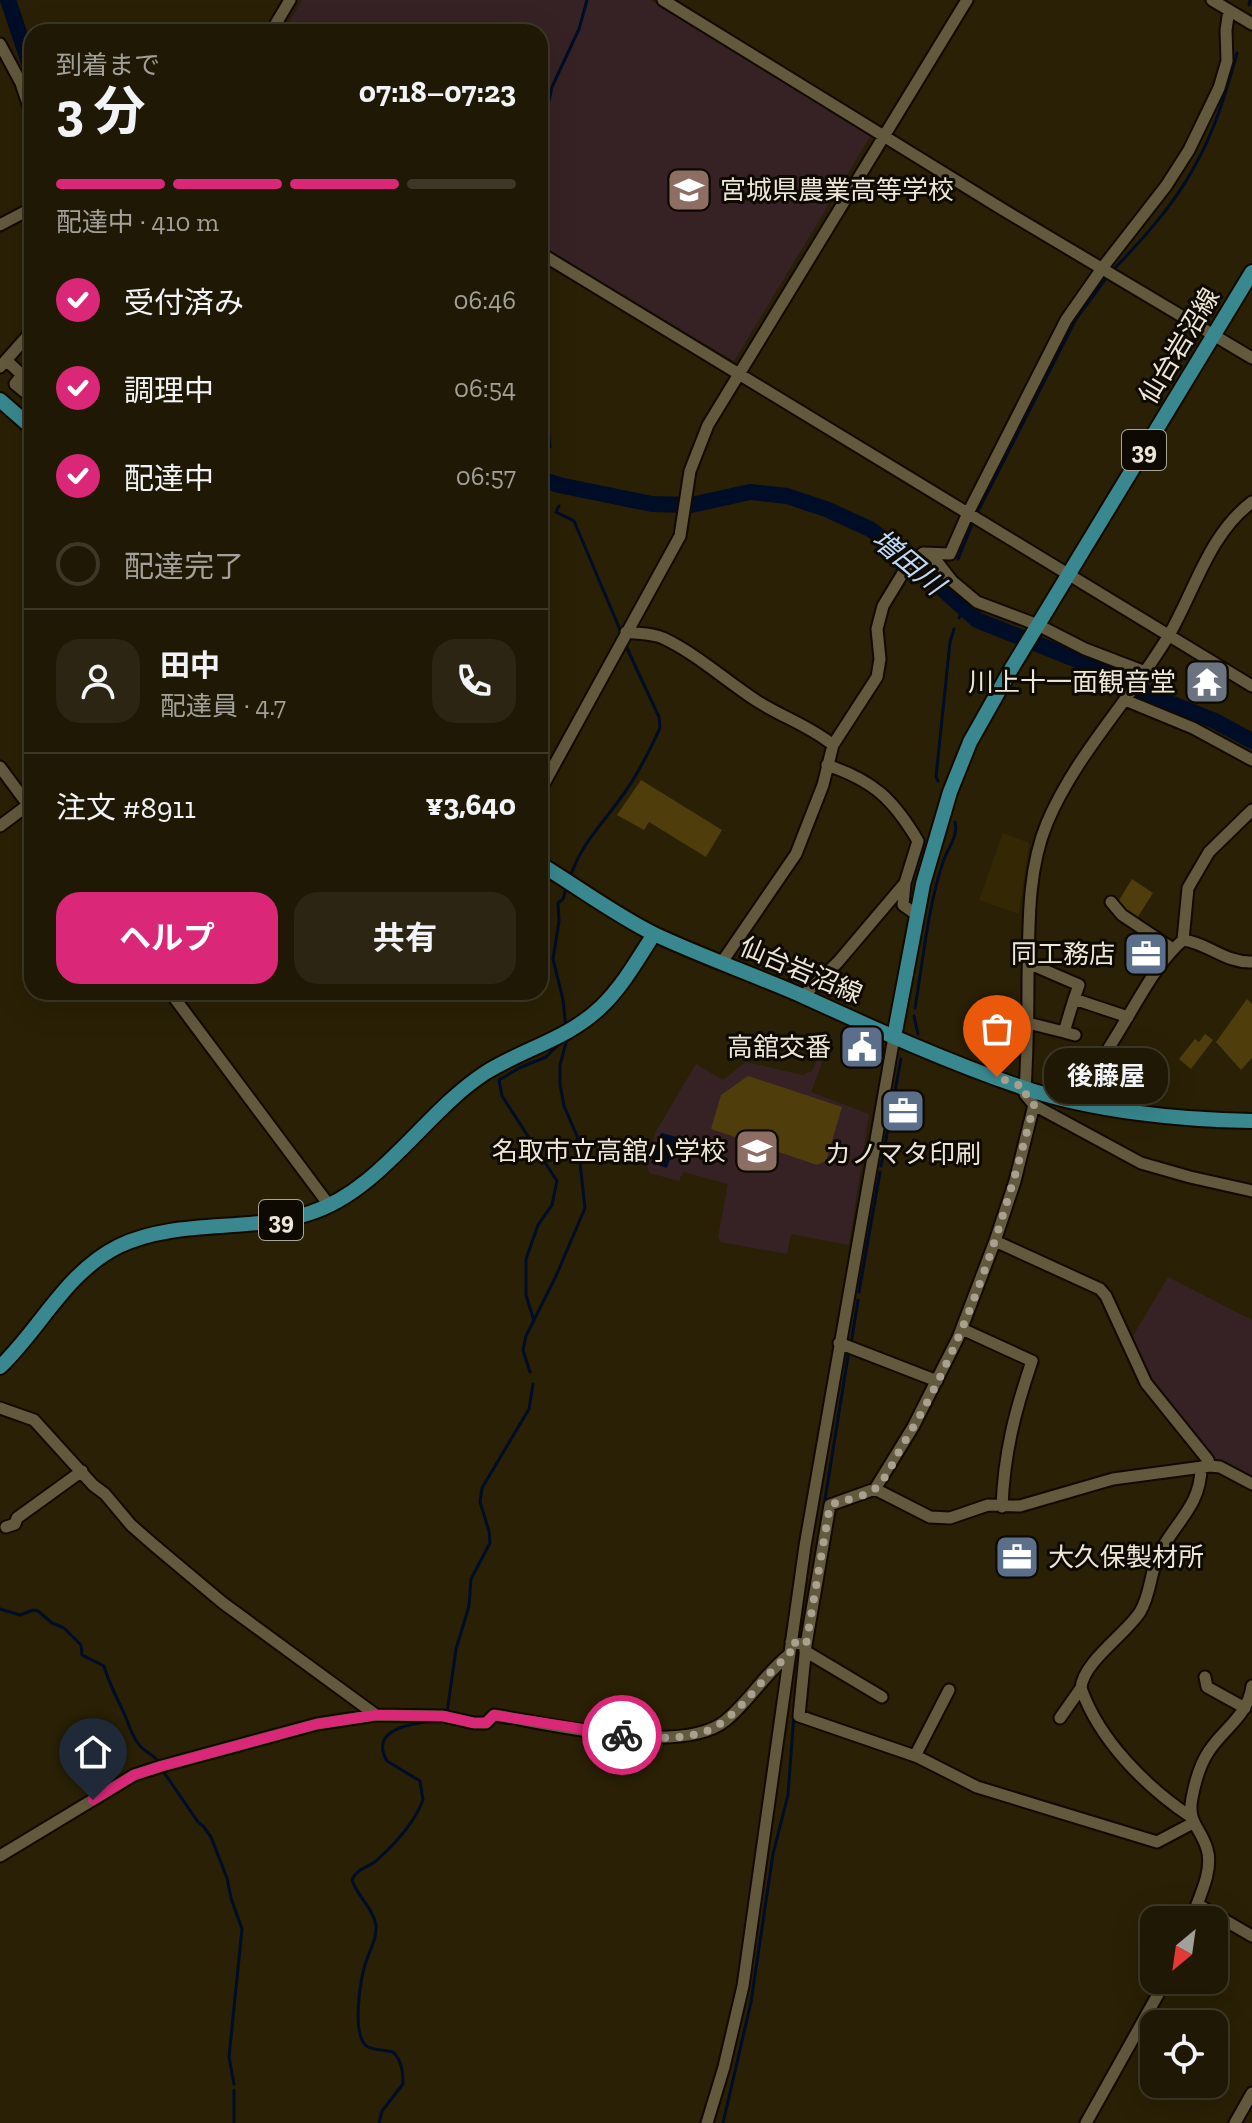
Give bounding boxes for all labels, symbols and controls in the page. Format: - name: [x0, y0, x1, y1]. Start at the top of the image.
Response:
- text: 到着まで: [56, 49, 160, 81]
- text: 07:18–07:23: [359, 74, 516, 110]
- text: 3 分: [56, 80, 145, 142]
- school or university icon: 宮城県農業高等学校: [665, 166, 713, 214]
- place label: 宮城県農業高等学校: [720, 174, 954, 206]
- text: 配達中 · 410 m: [56, 206, 219, 238]
- icon: check: [56, 278, 100, 322]
- street label: 仙台岩沼線: [1132, 282, 1226, 410]
- text: 06:46: [454, 284, 516, 316]
- text: 受付済み: [124, 285, 244, 321]
- icon: check: [56, 366, 100, 410]
- text: 06:54: [454, 372, 516, 404]
- text: 調理中: [124, 373, 214, 409]
- road number: 39: [1122, 430, 1166, 470]
- icon: check: [56, 454, 100, 498]
- text: 06:57: [456, 460, 516, 492]
- text: 配達中: [124, 461, 214, 497]
- water label: 増田川: [865, 522, 953, 604]
- text: 配達完了: [124, 549, 244, 585]
- button: person: [56, 639, 140, 723]
- button: phone: [432, 639, 516, 723]
- text: 田中: [160, 648, 220, 684]
- temple icon: 川上十一面観音堂: [1183, 658, 1231, 706]
- place label: 川上十一面観音堂: [968, 666, 1176, 698]
- text: 配達員 · 4.7: [160, 690, 286, 722]
- text: ¥3,640: [425, 787, 516, 823]
- text: 注文 #8911: [56, 790, 196, 826]
- button: ヘルプ: [56, 892, 278, 984]
- button: 共有: [294, 892, 516, 984]
- street label: 仙台岩沼線: [735, 930, 867, 1010]
- office icon: 同工務店: [1122, 930, 1170, 978]
- place label: 同工務店: [1011, 938, 1115, 970]
- pin: [963, 995, 1031, 1077]
- icon: bag: [975, 1007, 1019, 1051]
- public building icon: 高舘交番: [838, 1023, 886, 1071]
- place label: 高舘交番: [727, 1031, 831, 1063]
- callout: 後藤屋: [1045, 1049, 1169, 1105]
- text: 後藤屋: [1067, 1060, 1145, 1092]
- office icon: カノマタ印刷: [879, 1087, 927, 1135]
- school or university icon: 名取市立高舘小学校: [733, 1127, 781, 1175]
- place label: 名取市立高舘小学校: [492, 1135, 726, 1167]
- place label: カノマタ印刷: [825, 1138, 981, 1170]
- road number: 39: [259, 1200, 303, 1240]
- office icon: 大久保製材所: [993, 1533, 1041, 1581]
- place label: 大久保製材所: [1048, 1541, 1204, 1573]
- courier: [582, 1695, 662, 1775]
- icon: bike: [600, 1713, 644, 1757]
- pin: [59, 1718, 127, 1800]
- icon: home: [71, 1730, 115, 1774]
- north arrow: [1140, 1906, 1228, 1994]
- map controls: [1140, 1906, 1228, 2098]
- button: locate: [1140, 2010, 1228, 2098]

